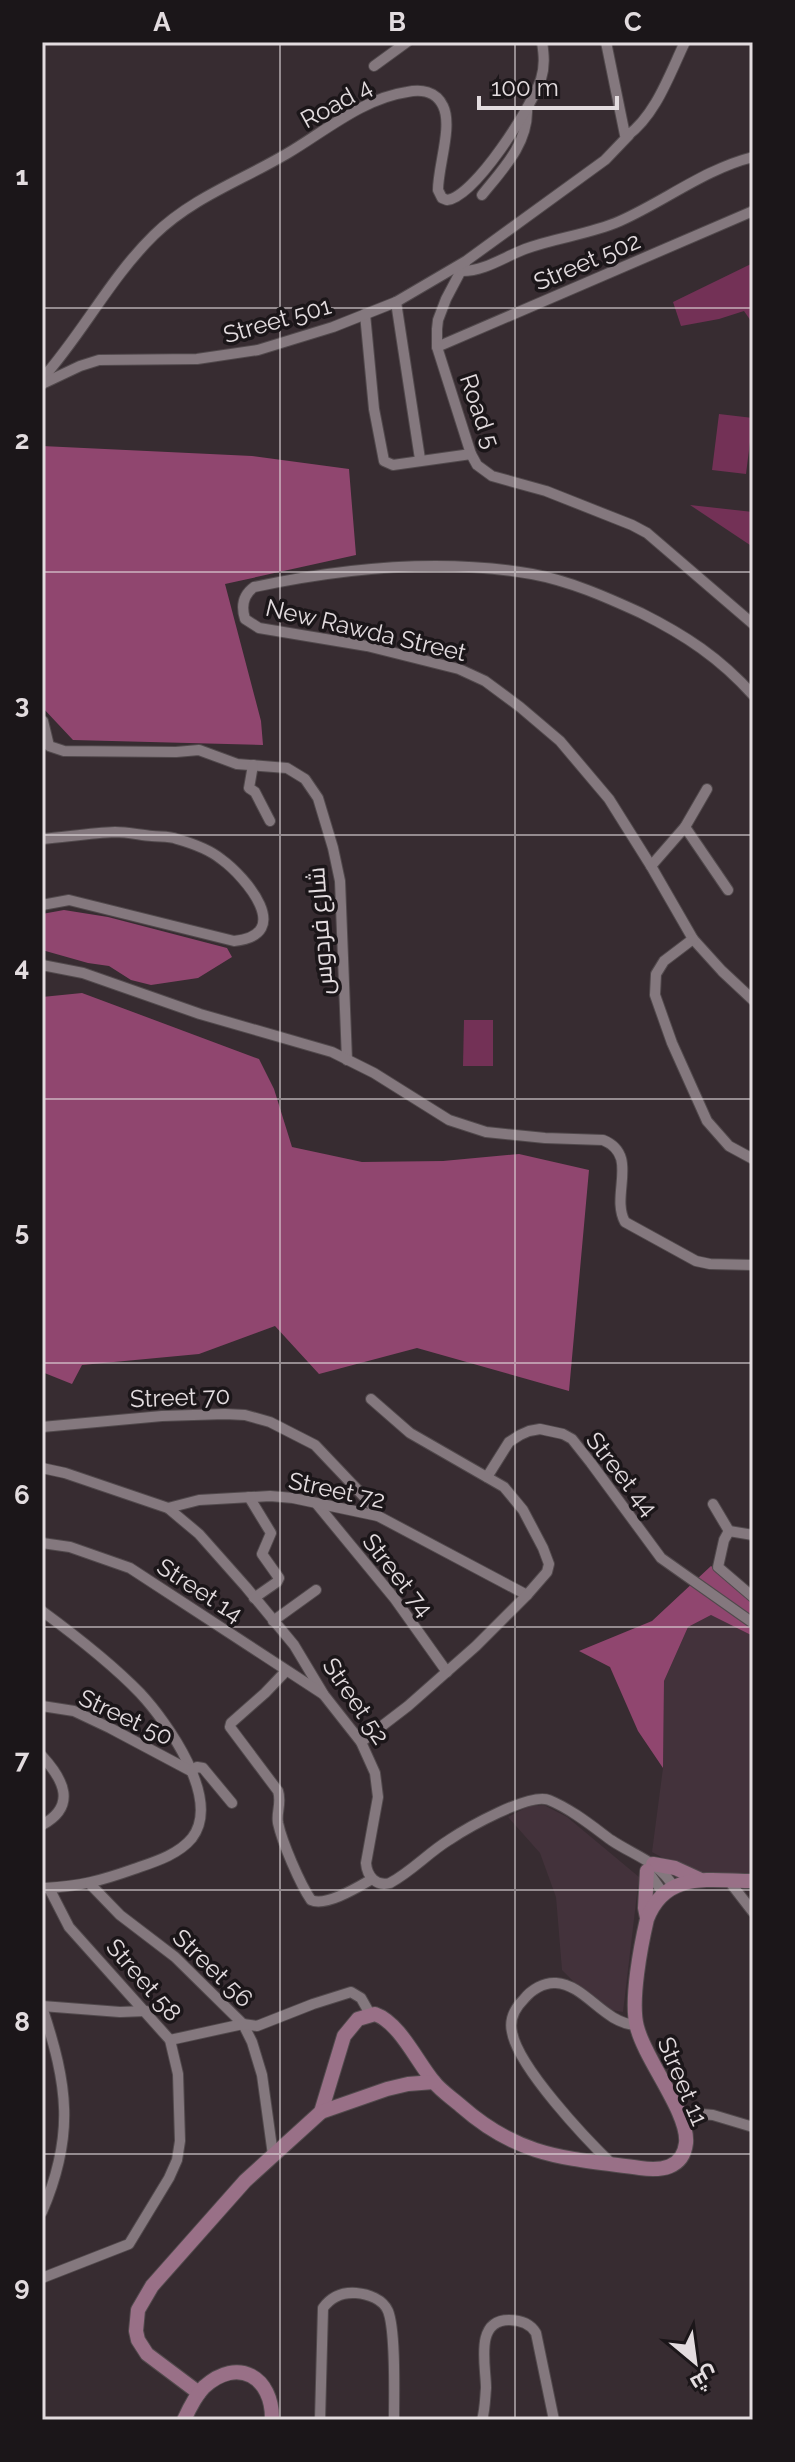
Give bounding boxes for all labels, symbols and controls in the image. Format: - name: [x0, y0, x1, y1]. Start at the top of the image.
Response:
- text: A: [153, 7, 171, 37]
- text: B: [388, 7, 406, 37]
- text: C: [624, 7, 642, 37]
- scale bar: [479, 60, 617, 110]
- street label: Road 4: [295, 72, 377, 134]
- text: 100 m: [491, 73, 559, 102]
- text: 1: [16, 161, 29, 191]
- street label: Street 502: [529, 226, 645, 296]
- street label: Street 501: [220, 291, 334, 349]
- street label: Road 5: [454, 370, 506, 452]
- text: 2: [15, 425, 29, 455]
- street label: New Rawda Street: [263, 593, 469, 667]
- text: 3: [15, 689, 29, 719]
- street label: شارع فردوس: [301, 866, 341, 996]
- text: 4: [15, 952, 29, 982]
- text: 5: [15, 1216, 29, 1246]
- street label: Street 70: [129, 1381, 231, 1413]
- street label: Street 44: [580, 1426, 664, 1522]
- street label: Street 72: [286, 1466, 388, 1514]
- text: 6: [14, 1480, 30, 1510]
- street label: Street 74: [357, 1528, 439, 1622]
- street label: Street 14: [152, 1552, 248, 1628]
- street label: Street 52: [317, 1652, 395, 1750]
- street label: Street 50: [74, 1683, 178, 1751]
- text: 7: [15, 1744, 30, 1774]
- street label: Street 56: [167, 1923, 259, 2013]
- street label: Street 58: [100, 1933, 188, 2027]
- text: 8: [14, 2007, 30, 2037]
- street label: Street 11: [651, 2032, 715, 2130]
- text: 9: [14, 2271, 30, 2301]
- north arrow: [655, 2322, 735, 2402]
- text: ش: [686, 2360, 723, 2398]

